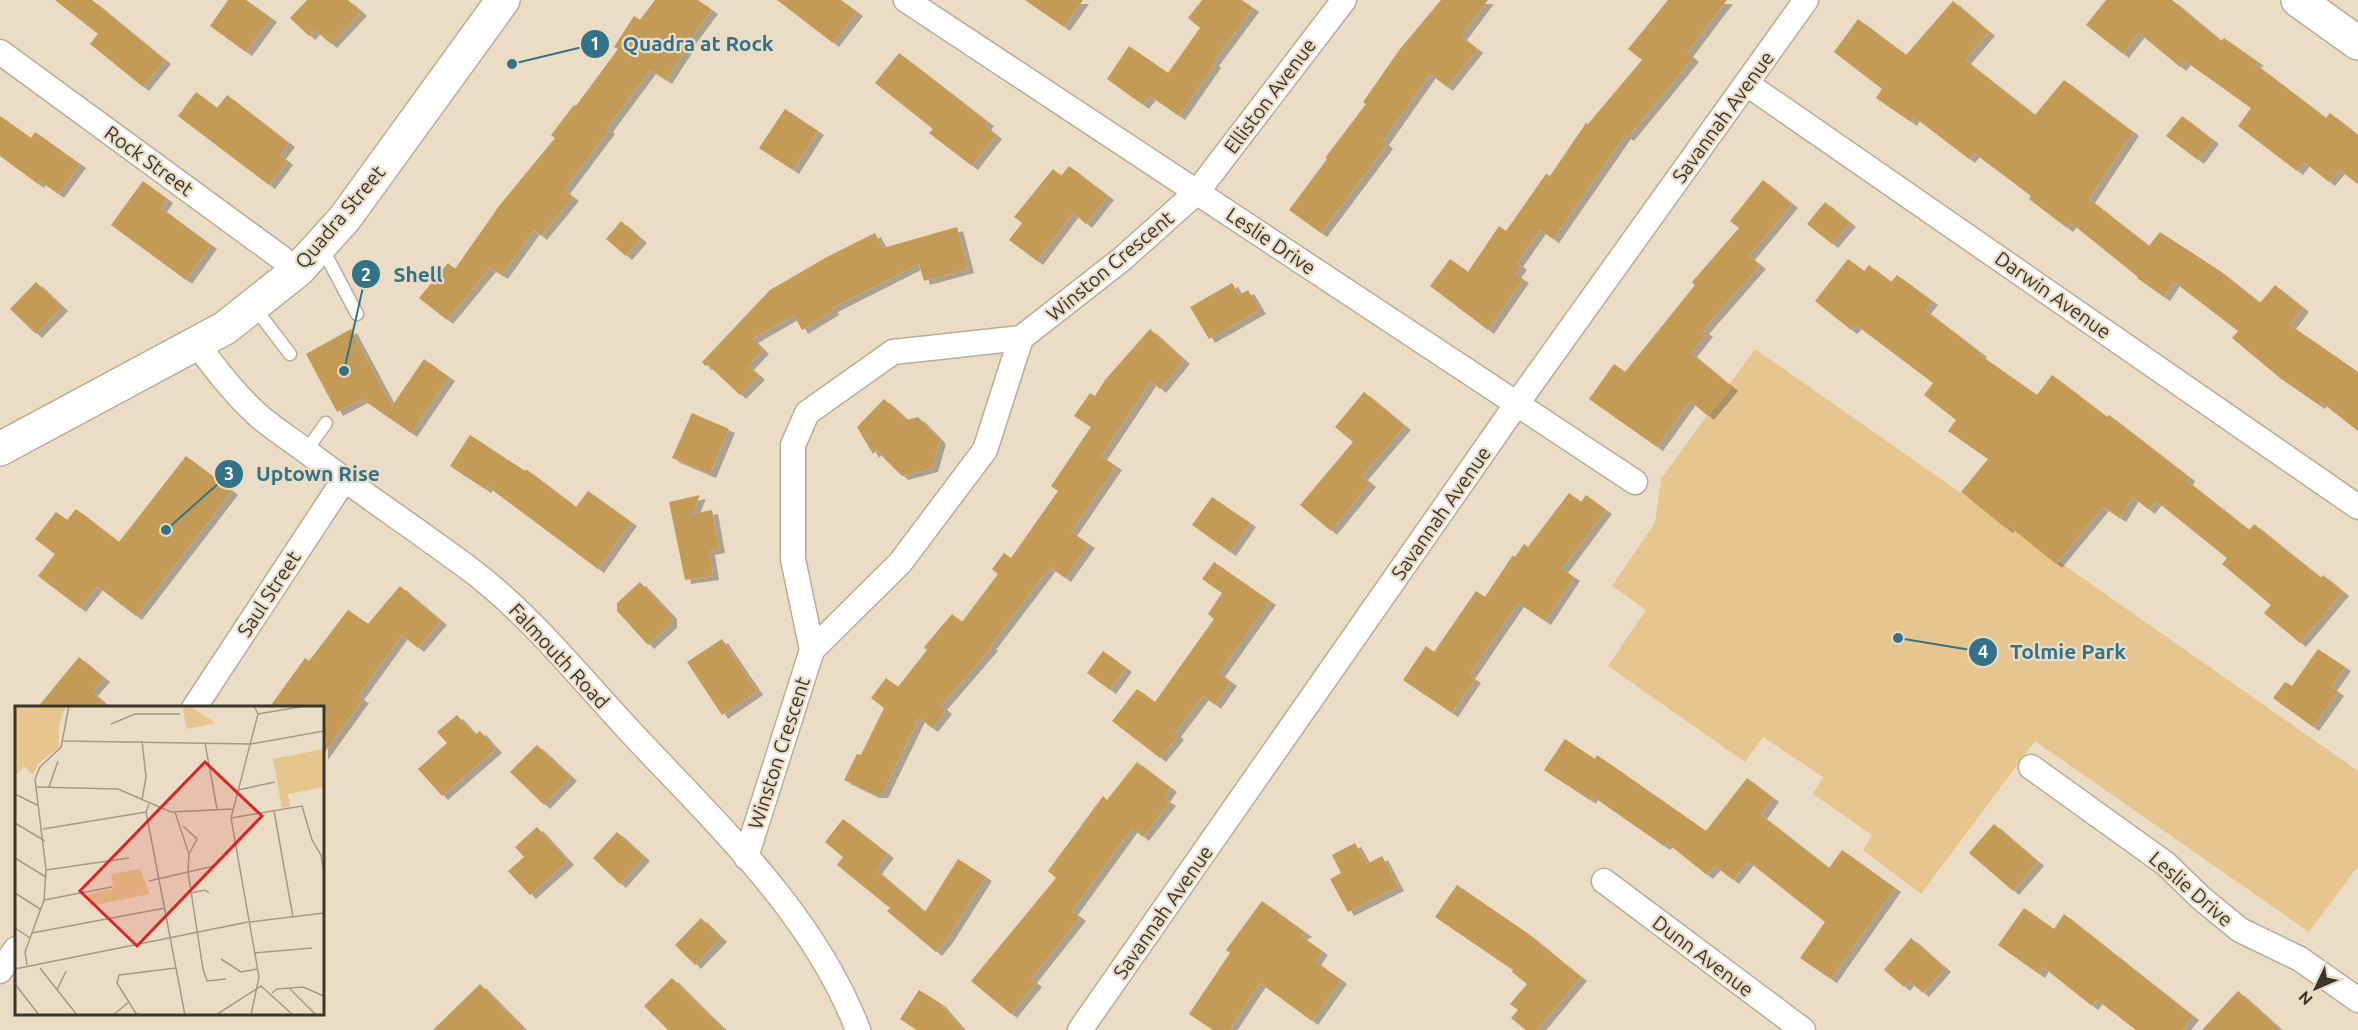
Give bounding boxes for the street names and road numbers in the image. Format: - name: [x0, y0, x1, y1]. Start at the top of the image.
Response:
- street label: Elliston Avenue: [1219, 34, 1320, 158]
- street label: Savannah Avenue: [1667, 46, 1778, 187]
- street label: Rock Street: [100, 121, 198, 201]
- street label: Quadra Street: [290, 160, 389, 273]
- street label: Leslie Drive: [1222, 202, 1320, 279]
- street label: Winston Crescent: [1042, 206, 1178, 325]
- street label: Darwin Avenue: [1991, 246, 2116, 343]
- street label: Savannah Avenue: [1386, 442, 1495, 584]
- street label: Saul Street: [232, 546, 305, 641]
- street label: Falmouth Road: [505, 598, 614, 713]
- street label: Winston Crescent: [743, 674, 814, 832]
- street label: Savannah Avenue: [1108, 841, 1217, 983]
- street label: Leslie Drive: [2145, 846, 2238, 931]
- street label: Dunn Avenue: [1648, 910, 1758, 1001]

